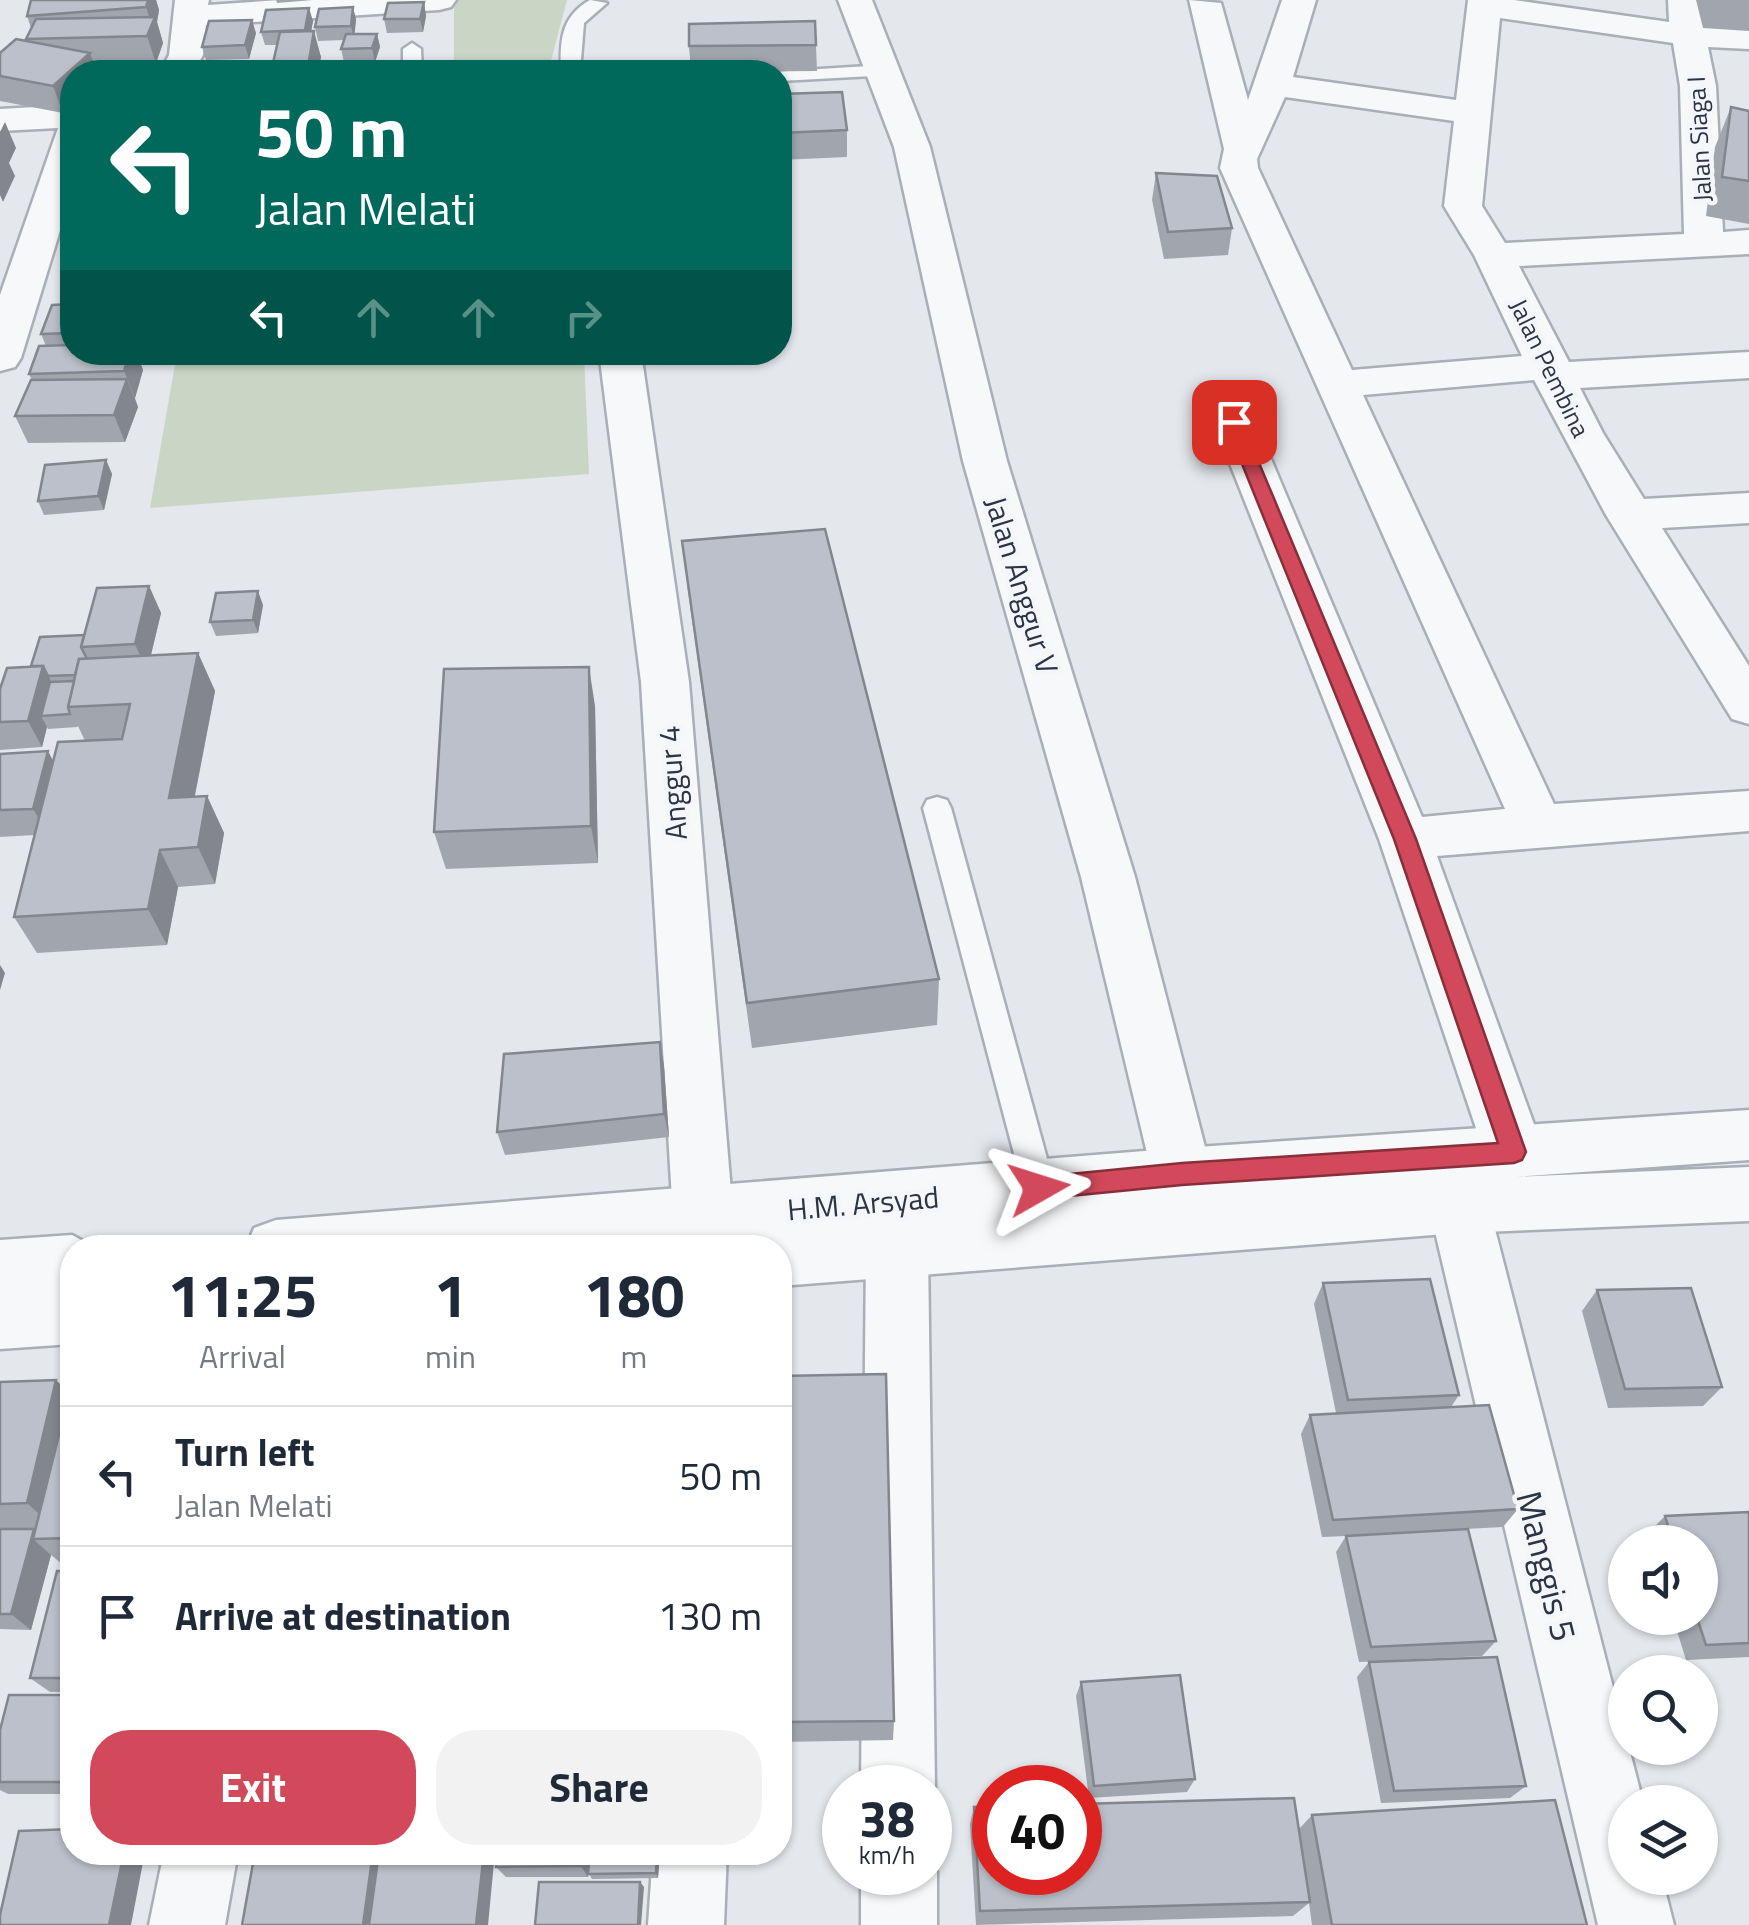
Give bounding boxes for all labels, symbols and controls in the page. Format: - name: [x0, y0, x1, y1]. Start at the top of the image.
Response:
- street label: Jalan Siaga I: [1677, 75, 1721, 203]
- text: 50 m: [255, 78, 408, 184]
- icon: left: [90, 100, 220, 230]
- text: Jalan Melati: [255, 174, 476, 242]
- icon: left: [241, 290, 296, 345]
- icon: ahead: [346, 290, 401, 345]
- icon: ahead: [451, 290, 506, 345]
- icon: right: [556, 290, 611, 345]
- street label: Jalan Pembina: [1500, 292, 1600, 444]
- pin: [1192, 380, 1277, 465]
- icon: arrive: [1207, 395, 1262, 450]
- street label: Jalan Anggur V: [973, 490, 1071, 680]
- street label: Anggur 4: [645, 724, 699, 842]
- position arrow: [987, 1136, 1091, 1240]
- street label: H.M. Arsyad: [785, 1173, 941, 1233]
- text: 11:25: [168, 1249, 317, 1340]
- text: 1: [434, 1249, 467, 1340]
- text: 180: [584, 1249, 684, 1340]
- text: Arrival: [199, 1332, 286, 1380]
- text: min: [425, 1332, 476, 1380]
- text: m: [621, 1332, 647, 1380]
- text: Turn left: [175, 1423, 315, 1481]
- text: 50 m: [679, 1447, 762, 1505]
- icon: left: [90, 1449, 145, 1504]
- text: Jalan Melati: [175, 1481, 332, 1529]
- street label: Manggis 5: [1502, 1485, 1592, 1647]
- map controls: [1608, 1525, 1718, 1895]
- button: sound: [1608, 1525, 1718, 1635]
- text: Arrive at destination: [175, 1587, 511, 1645]
- text: 130 m: [658, 1587, 762, 1645]
- icon: arrive: [90, 1589, 145, 1644]
- button: search: [1608, 1655, 1718, 1765]
- button: Exit: [90, 1730, 416, 1845]
- button: Share: [436, 1730, 762, 1845]
- speed limit sign: 40: [972, 1765, 1102, 1895]
- text: 38: [859, 1780, 915, 1856]
- button: layers: [1608, 1785, 1718, 1895]
- text: km/h: [859, 1836, 915, 1874]

